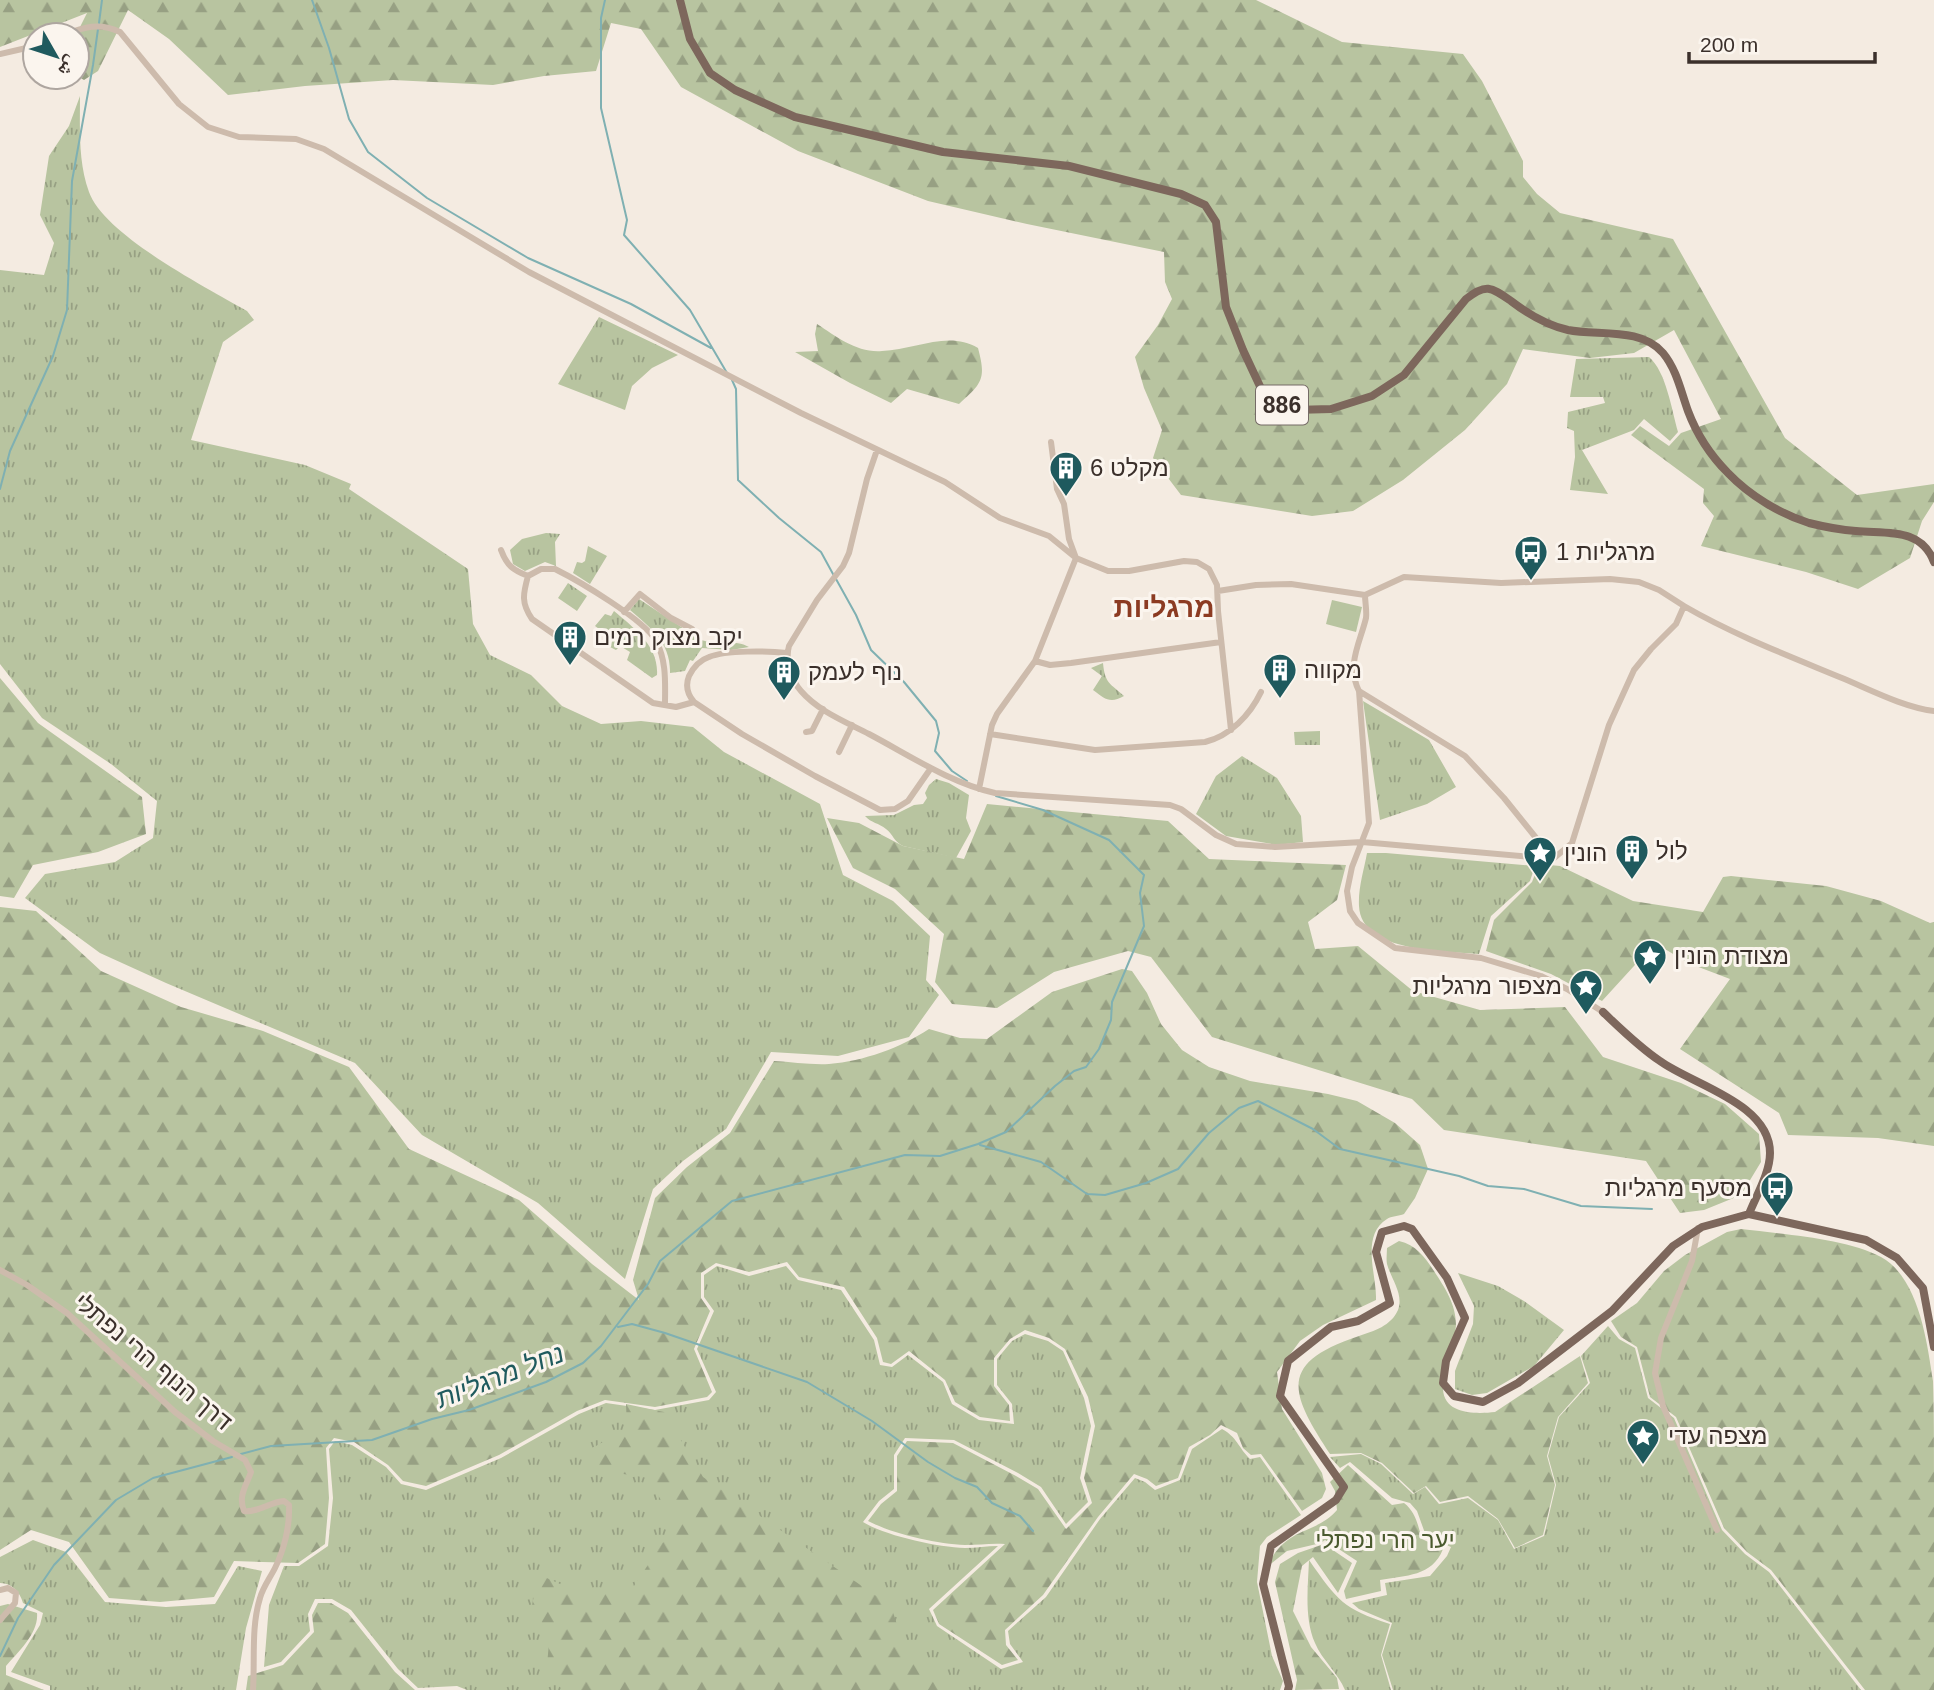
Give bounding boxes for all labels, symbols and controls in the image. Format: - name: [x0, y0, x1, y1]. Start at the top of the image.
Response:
- north arrow: [21, 21, 91, 91]
- scale bar: [1689, 21, 1874, 65]
- text: 200 m: [1700, 33, 1758, 56]
- text: ش: [54, 51, 83, 81]
- road number: 886: [1256, 386, 1308, 424]
- building icon: מקלט 6: [1047, 449, 1085, 498]
- place label: מקלט 6: [1090, 454, 1169, 481]
- bus stop icon: מרגליות 1: [1512, 533, 1550, 582]
- place label: מרגליות 1: [1556, 538, 1656, 565]
- district label: מרגליות: [1114, 592, 1214, 623]
- building icon: יקב מצוק רמים: [551, 618, 589, 667]
- place label: יקב מצוק רמים: [594, 623, 743, 650]
- building icon: מקווה: [1261, 651, 1299, 700]
- building icon: נוף לעמק: [765, 653, 803, 702]
- place label: מקווה: [1304, 656, 1362, 683]
- place label: נוף לעמק: [808, 658, 902, 685]
- building icon: לול: [1613, 832, 1651, 881]
- place icon: הונין: [1521, 834, 1559, 883]
- place label: לול: [1656, 837, 1688, 864]
- place label: הונין: [1564, 839, 1607, 866]
- place icon: מצודת הונין: [1631, 937, 1669, 986]
- place label: מצודת הונין: [1674, 942, 1789, 969]
- place icon: מצפור מרגליות: [1567, 967, 1605, 1016]
- place label: מצפור מרגליות: [1413, 972, 1562, 999]
- bus stop icon: מסעף מרגליות: [1758, 1169, 1796, 1218]
- place label: מסעף מרגליות: [1605, 1174, 1752, 1201]
- street label: דרך הנוף הרי נפתלי: [69, 1288, 238, 1435]
- water label: נחל מרגליות: [431, 1338, 568, 1414]
- place icon: מצפה עדי: [1624, 1417, 1662, 1466]
- place label: מצפה עדי: [1668, 1422, 1768, 1449]
- park label: יער הרי נפתלי: [1315, 1526, 1455, 1553]

